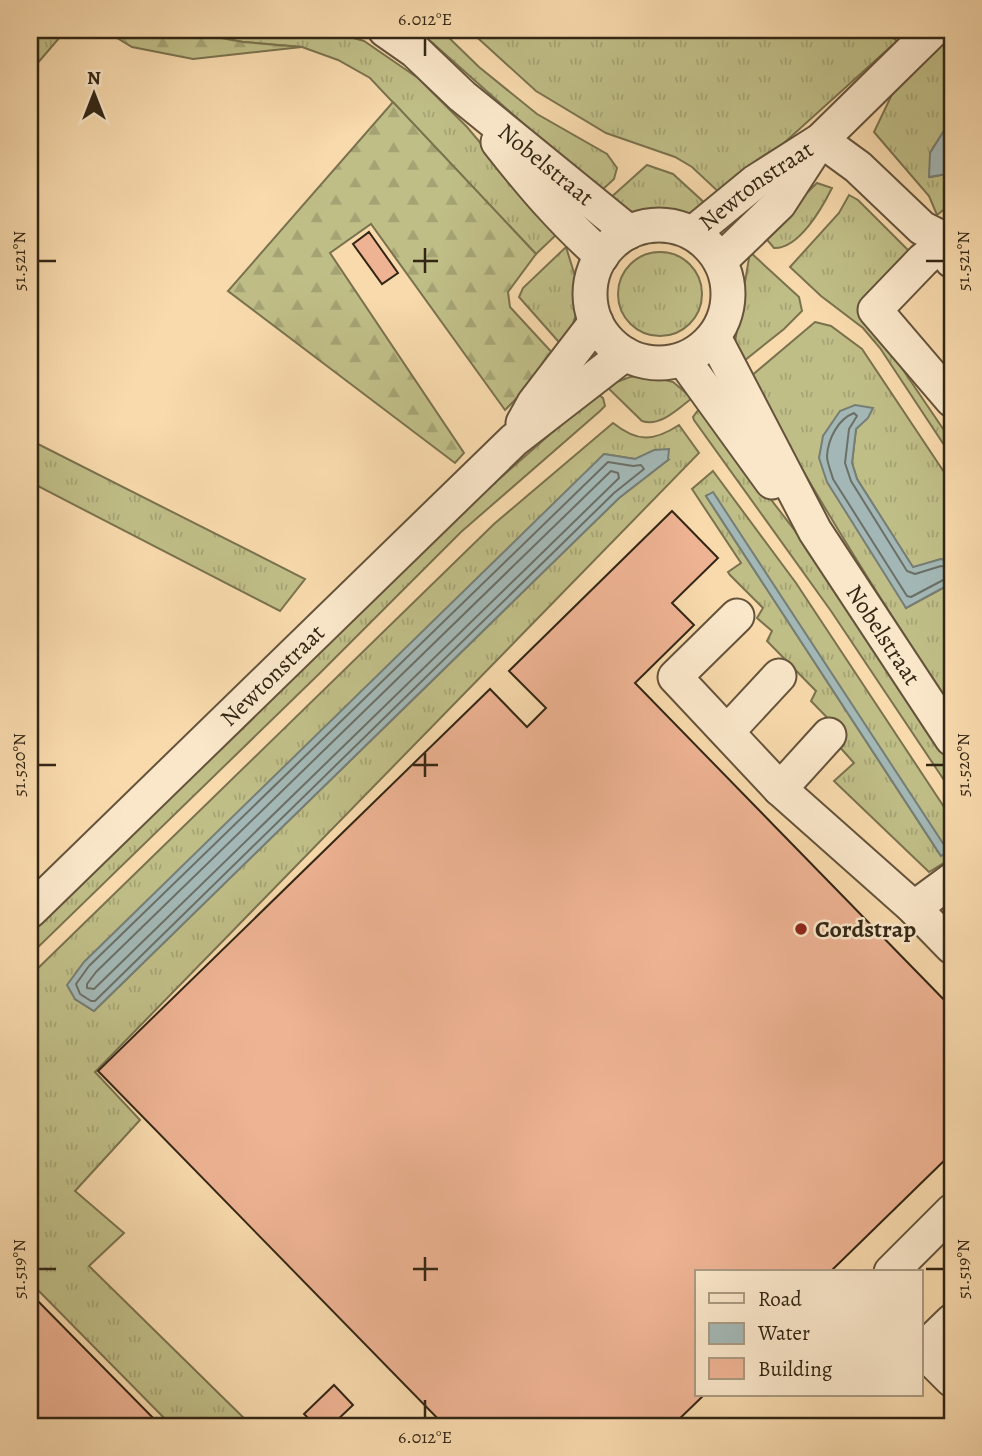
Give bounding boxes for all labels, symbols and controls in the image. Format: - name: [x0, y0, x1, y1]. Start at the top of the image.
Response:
- text: 6.012°E: [398, 7, 452, 31]
- north arrow: [60, 60, 130, 130]
- text: N: [87, 65, 101, 91]
- street label: Nobelstraat: [492, 116, 600, 213]
- street label: Newtonstraat: [692, 133, 819, 238]
- text: 51.521°N: [7, 231, 31, 291]
- text: 51.521°N: [951, 231, 975, 291]
- street label: Nobelstraat: [839, 578, 928, 691]
- street label: Newtonstraat: [213, 617, 332, 734]
- text: 51.520°N: [7, 733, 31, 797]
- text: 51.520°N: [951, 733, 975, 797]
- place label: Cordstrap: [815, 913, 916, 945]
- marker: Cordstrap: [793, 921, 809, 937]
- text: 51.519°N: [7, 1239, 31, 1299]
- text: 51.519°N: [951, 1239, 975, 1299]
- legend: [695, 1270, 922, 1396]
- text: Road: [758, 1285, 802, 1313]
- text: Water: [757, 1319, 810, 1347]
- text: Building: [758, 1355, 833, 1383]
- text: 6.012°E: [398, 1425, 452, 1449]

